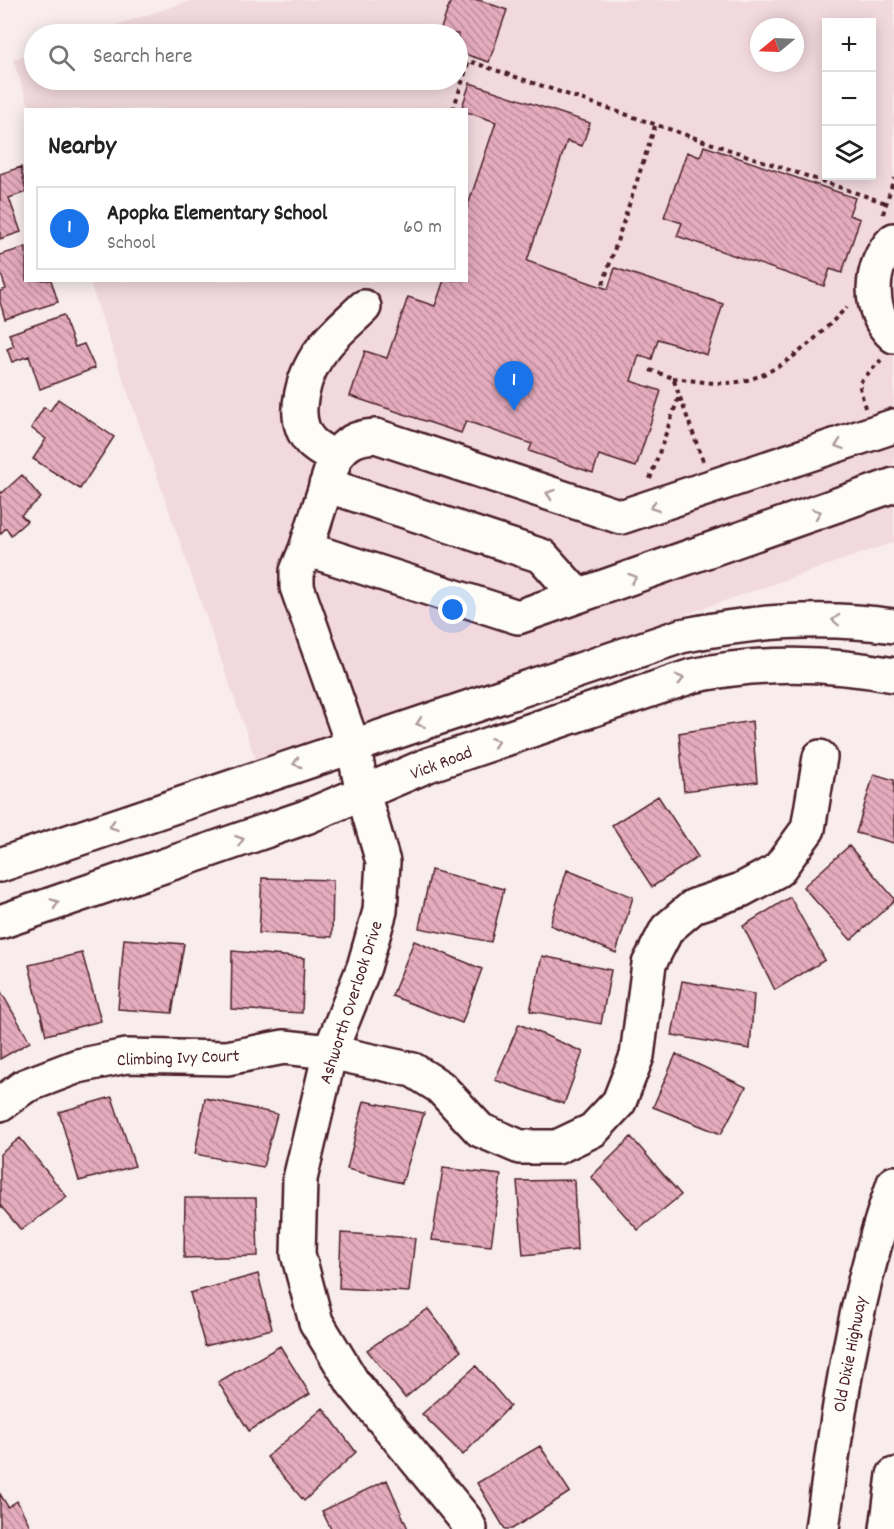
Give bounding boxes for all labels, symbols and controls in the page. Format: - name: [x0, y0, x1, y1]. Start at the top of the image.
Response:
- north arrow: [750, 18, 804, 72]
- map controls: [822, 18, 876, 180]
- button: +: [822, 18, 876, 72]
- search box: [24, 24, 468, 90]
- icon: search: [45, 41, 78, 74]
- text: Search here: [93, 42, 192, 73]
- button: −: [822, 72, 876, 126]
- button: layers: [822, 126, 876, 180]
- text: Nearby: [48, 129, 116, 166]
- text: Apopka Elementary School: [107, 199, 327, 230]
- text: 1: [67, 214, 72, 242]
- text: 60 m: [403, 214, 442, 242]
- text: School: [107, 230, 156, 258]
- pin: 1: [494, 362, 534, 411]
- one-way arrow: [834, 437, 845, 450]
- one-way arrow: [545, 489, 556, 502]
- one-way arrow: [649, 500, 660, 512]
- one-way arrow: [811, 507, 822, 520]
- one-way arrow: [627, 573, 638, 585]
- your location: [438, 595, 467, 624]
- one-way arrow: [831, 614, 840, 627]
- one-way arrow: [674, 674, 685, 686]
- one-way arrow: [415, 716, 426, 729]
- one-way arrow: [489, 736, 500, 749]
- street label: Vick Road: [407, 741, 476, 788]
- one-way arrow: [292, 756, 303, 769]
- one-way arrow: [108, 819, 119, 832]
- one-way arrow: [234, 834, 245, 847]
- one-way arrow: [49, 898, 60, 911]
- street label: Ashworth Overlook Drive: [314, 918, 391, 1087]
- street label: Climbing Ivy Court: [116, 1045, 240, 1074]
- street label: Old Dixie Highway: [828, 1294, 875, 1415]

